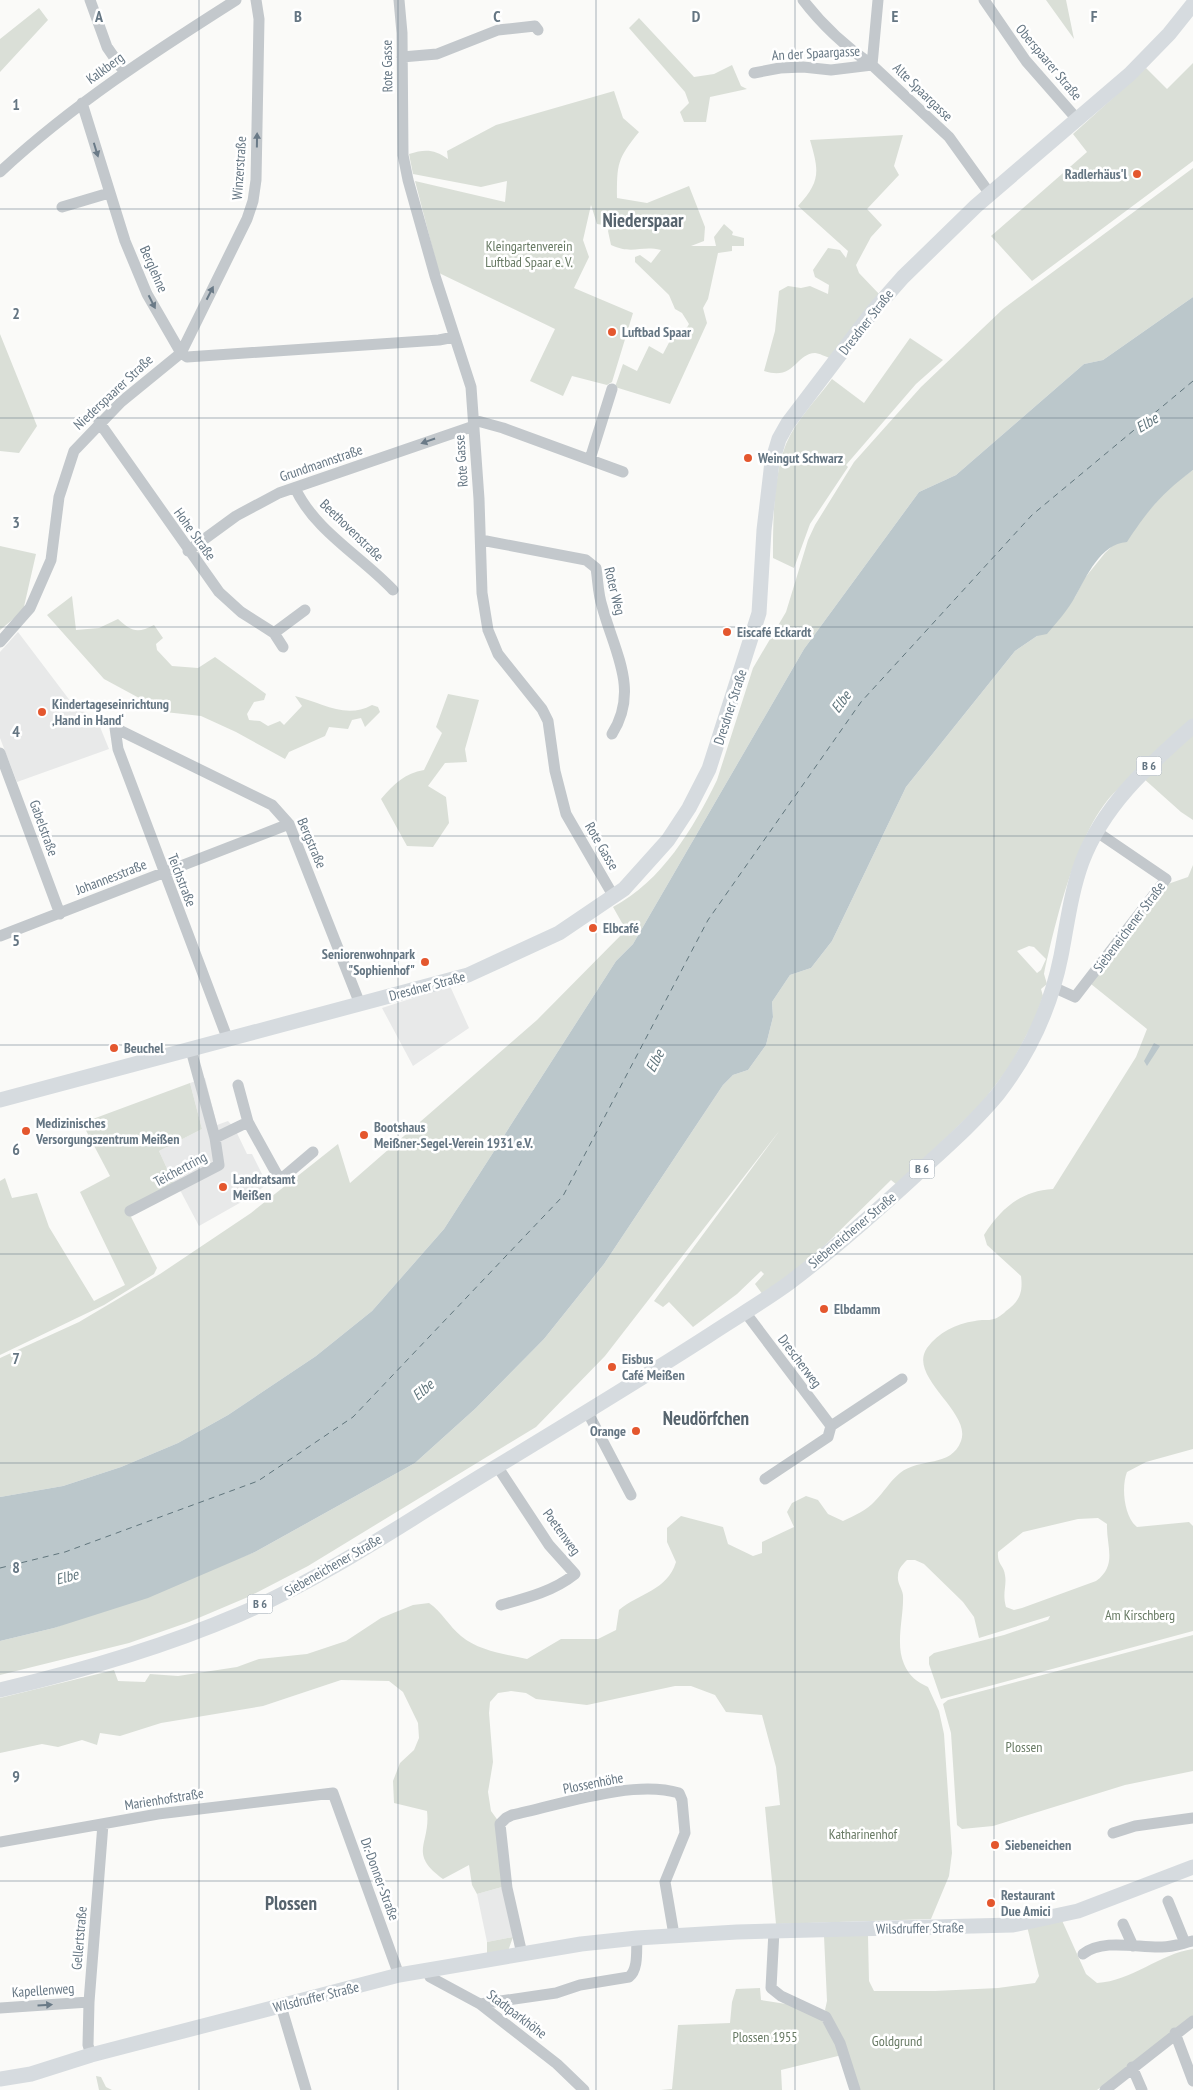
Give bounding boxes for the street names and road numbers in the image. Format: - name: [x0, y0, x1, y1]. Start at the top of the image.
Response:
- street label: Oberspaarer Straße: [1012, 20, 1086, 104]
- street label: Rote Gasse: [378, 39, 396, 92]
- street label: An der Spaargasse: [771, 42, 861, 64]
- street label: Kalkberg: [82, 48, 128, 88]
- street label: Alte Spaargasse: [889, 59, 957, 125]
- street label: Winzerstraße: [228, 135, 250, 200]
- street label: Berglehne: [136, 243, 172, 295]
- street label: Dresdner Straße: [835, 285, 897, 358]
- street label: Niederspaarer Straße: [69, 350, 157, 433]
- street label: Rote Gasse: [450, 434, 472, 488]
- street label: Grundmannstraße: [277, 440, 365, 486]
- street label: Beethovenstraße: [316, 495, 388, 565]
- street label: Hohe Straße: [170, 504, 220, 564]
- street label: Roter Weg: [600, 565, 630, 617]
- street label: Dresdner Straße: [709, 667, 751, 747]
- road number: B 6: [1136, 756, 1162, 776]
- street label: Gabelstraße: [26, 798, 62, 859]
- street label: Bergstraße: [293, 815, 331, 871]
- street label: Rote Gasse: [581, 819, 623, 873]
- street label: Teichstraße: [164, 851, 200, 909]
- street label: Johannesstraße: [72, 855, 149, 899]
- street label: Siebeneichener Straße: [1089, 878, 1169, 976]
- street label: Dresdner Straße: [387, 967, 467, 1005]
- street label: Teichertring: [150, 1148, 210, 1190]
- road number: B 6: [910, 1160, 934, 1178]
- street label: Siebeneichener Straße: [804, 1188, 900, 1272]
- street label: Drescherweg: [774, 1331, 826, 1391]
- street label: Poetenweg: [539, 1505, 585, 1559]
- street label: Siebeneichener Straße: [281, 1530, 385, 1600]
- road number: B 6: [248, 1595, 272, 1614]
- street label: Plossenhöhe: [561, 1768, 625, 1798]
- street label: Marienhofstraße: [123, 1784, 205, 1814]
- street label: Dr.-Donner-Straße: [357, 1835, 403, 1923]
- street label: Gellertstraße: [67, 1905, 91, 1970]
- street label: Wilsdruffer Straße: [876, 1918, 964, 1938]
- street label: Wilsdruffer Straße: [271, 1978, 361, 2016]
- street label: Kapellenweg: [11, 1979, 75, 2001]
- street label: Stadtparkhöhe: [483, 1986, 551, 2043]

